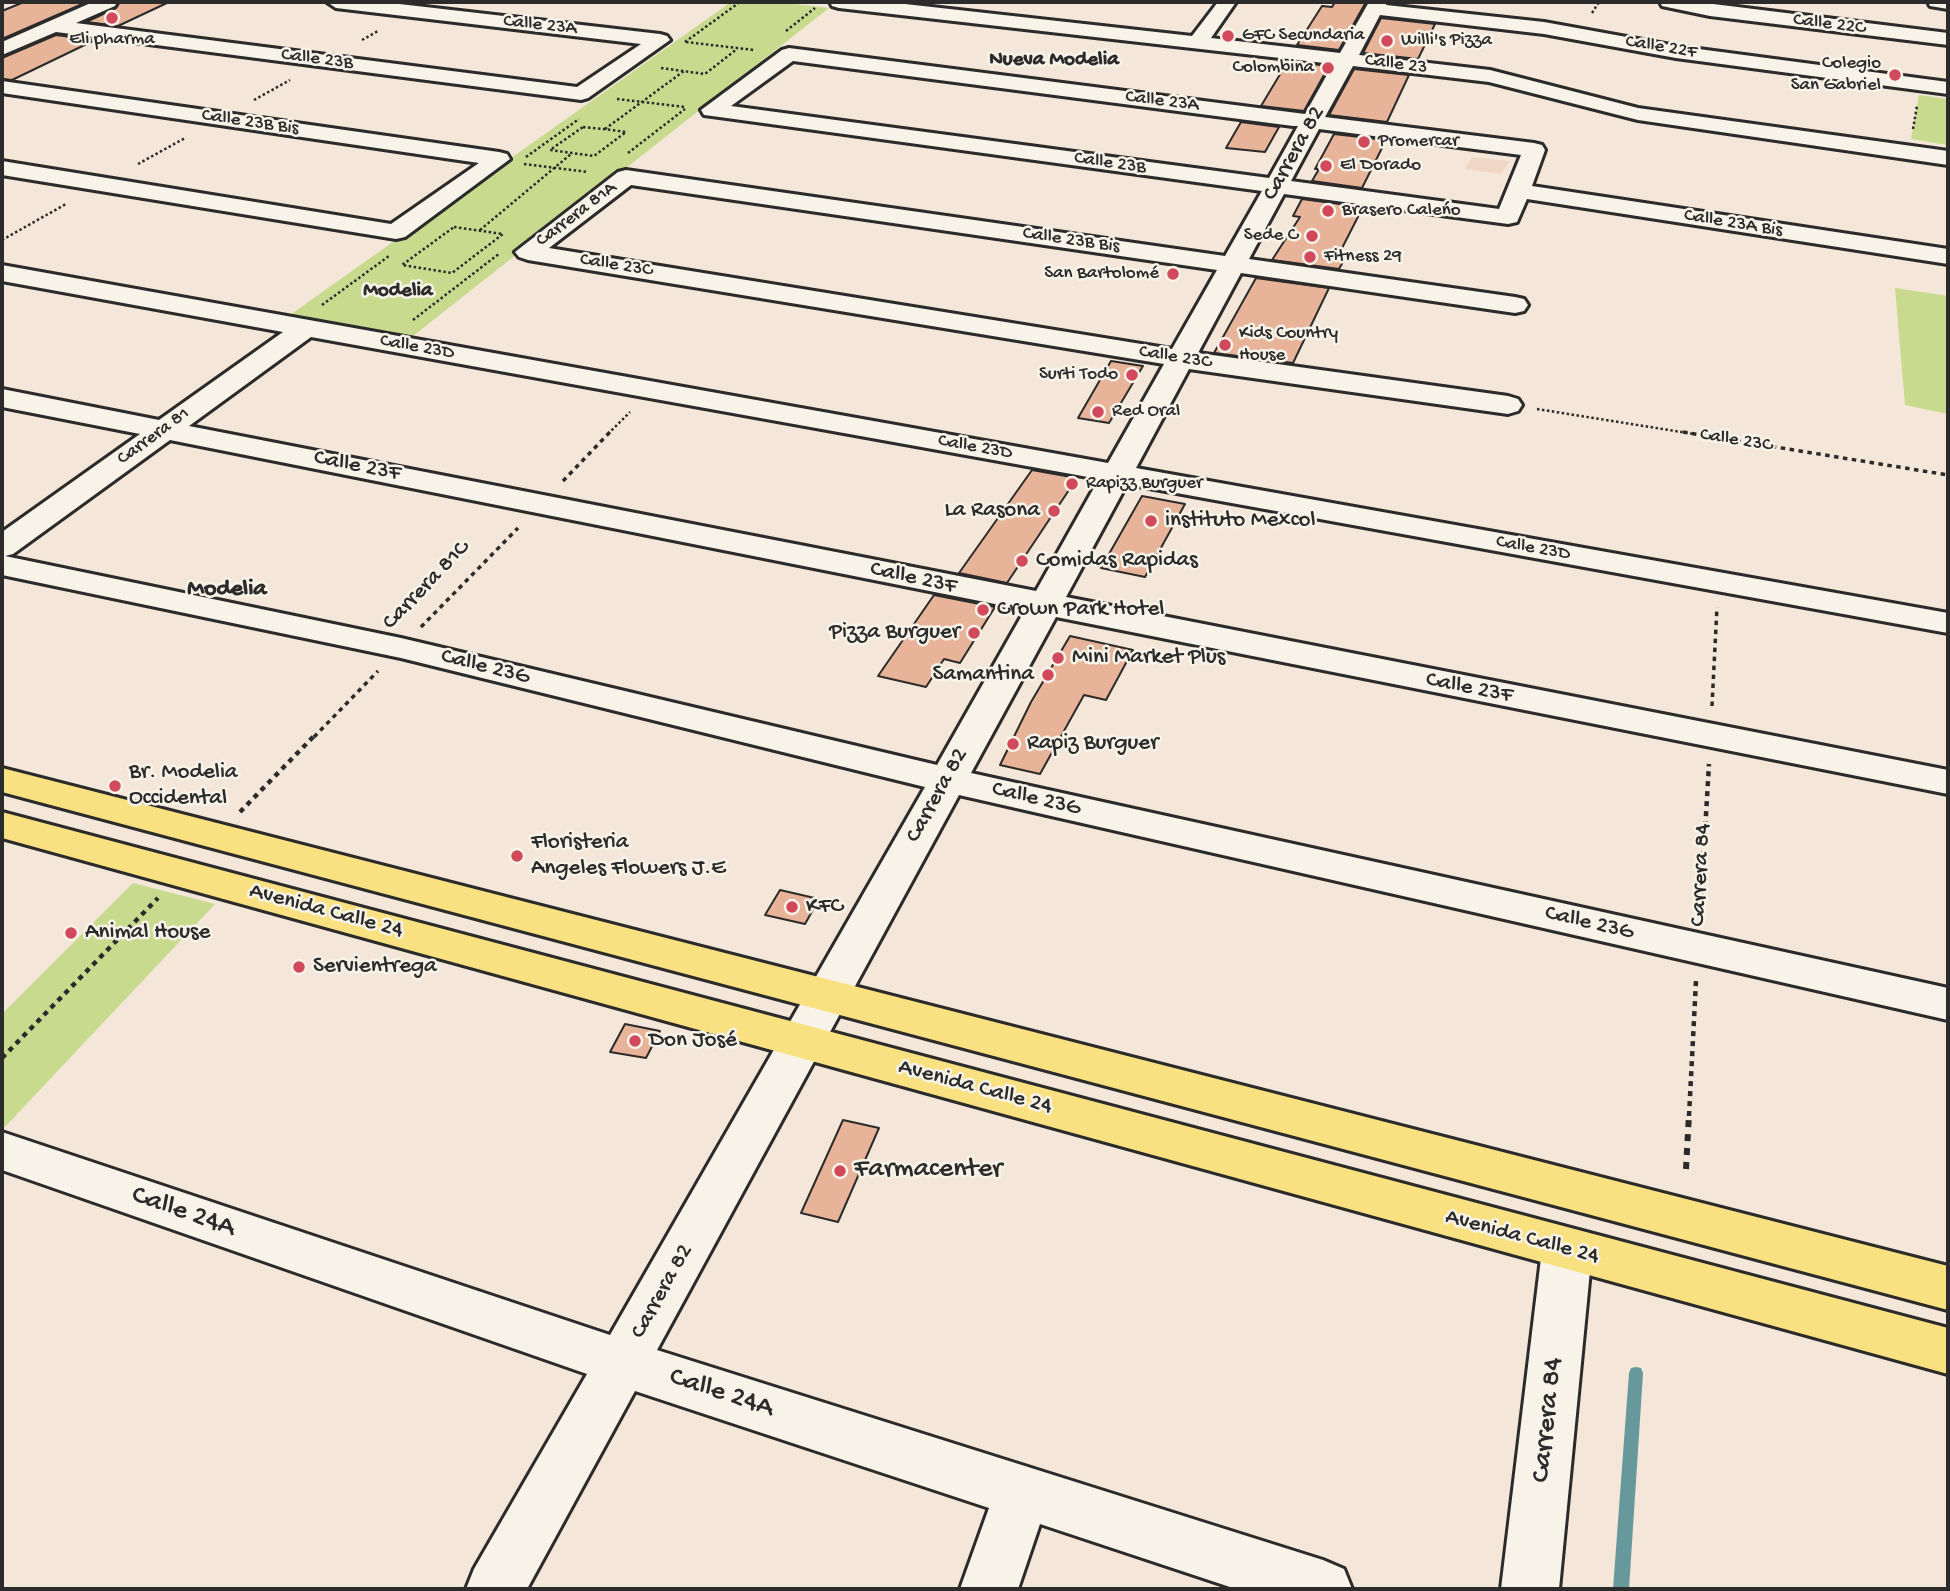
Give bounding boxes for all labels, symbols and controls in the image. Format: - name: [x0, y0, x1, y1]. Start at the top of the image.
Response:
- street label: Calle 22C: [1792, 9, 1866, 41]
- marker: Eli pharma: [104, 10, 120, 26]
- street label: Calle 23A: [502, 11, 578, 41]
- place label: GFC Secundaria: [1242, 25, 1365, 47]
- marker: GFC Secundaria: [1220, 28, 1236, 44]
- place label: Eli pharma: [69, 29, 155, 51]
- place label: Willi's Pizza: [1401, 30, 1492, 52]
- street label: Calle 22F: [1624, 31, 1698, 65]
- marker: Willi's Pizza: [1379, 33, 1395, 49]
- street label: Calle 23B: [280, 44, 354, 76]
- district label: Nueva Modelia: [989, 48, 1119, 74]
- street label: Calle 23: [1363, 50, 1429, 80]
- place label: Colegio San Gabriel: [1791, 53, 1881, 97]
- place label: Colombina: [1233, 57, 1314, 79]
- marker: Colombina: [1320, 60, 1336, 76]
- marker: Colegio San Gabriel: [1887, 67, 1903, 83]
- street label: Calle 23A: [1124, 86, 1200, 118]
- street label: Carrera 82: [1258, 102, 1332, 206]
- street label: Calle 23B Bis: [200, 105, 300, 141]
- place label: Promercar: [1378, 131, 1459, 153]
- marker: Promercar: [1356, 134, 1372, 150]
- street label: Calle 23B: [1073, 148, 1147, 180]
- place label: El Dorado: [1340, 155, 1421, 177]
- marker: El Dorado: [1318, 158, 1334, 174]
- street label: Carrera 81A: [532, 177, 622, 253]
- place label: Brasero Caleńo: [1342, 200, 1461, 222]
- marker: Brasero Caleńo: [1320, 203, 1336, 219]
- street label: Calle 23A Bis: [1682, 205, 1784, 243]
- street label: Calle 23B Bis: [1021, 223, 1121, 259]
- place label: Sede C: [1244, 225, 1298, 247]
- marker: Sede C: [1304, 228, 1320, 244]
- place label: Fitness 29: [1324, 246, 1402, 268]
- street label: Calle 23C: [578, 249, 654, 283]
- marker: Fitness 29: [1302, 249, 1318, 265]
- place label: San Bartolomé: [1044, 263, 1159, 285]
- marker: San Bartolomé: [1165, 266, 1181, 282]
- district label: Modelia: [363, 279, 433, 305]
- place label: Kids Country House: [1239, 323, 1338, 367]
- street label: Calle 23D: [378, 330, 456, 366]
- marker: Kids Country House: [1217, 337, 1233, 353]
- street label: Calle 23C: [1137, 341, 1213, 375]
- place label: Surti Todo: [1039, 364, 1118, 386]
- marker: Surti Todo: [1124, 367, 1140, 383]
- place label: Red Oral: [1112, 401, 1180, 423]
- street label: Carrera 81: [113, 403, 195, 471]
- marker: Red Oral: [1090, 404, 1106, 420]
- street label: Calle 23C: [1698, 424, 1774, 458]
- street label: Calle 23D: [936, 430, 1014, 466]
- street label: Calle 23F: [311, 445, 403, 489]
- place label: Rapizz Burguer: [1086, 473, 1203, 495]
- marker: Rapizz Burguer: [1064, 476, 1080, 492]
- place label: La Rasona: [944, 497, 1040, 525]
- marker: La Rasona: [1046, 503, 1062, 519]
- place label: instituto Mexcol: [1165, 507, 1315, 535]
- marker: instituto Mexcol: [1143, 513, 1159, 529]
- street label: Calle 23D: [1494, 531, 1572, 567]
- street label: Carrera 81C: [377, 535, 477, 637]
- place label: Comidas Rapidas: [1036, 547, 1198, 575]
- marker: Comidas Rapidas: [1014, 553, 1030, 569]
- street label: Calle 23F: [867, 556, 959, 602]
- district label: Modelia: [187, 576, 267, 604]
- place label: Crown Park Hotel: [997, 596, 1164, 624]
- marker: Crown Park Hotel: [975, 602, 991, 618]
- place label: Pizza Burguer: [829, 619, 960, 647]
- marker: Pizza Burguer: [966, 625, 982, 641]
- street label: Calle 23G: [438, 644, 532, 692]
- place label: Mini Market Plus: [1072, 644, 1225, 672]
- marker: Mini Market Plus: [1050, 650, 1066, 666]
- place label: Samantina: [932, 661, 1034, 689]
- marker: Samantina: [1040, 667, 1056, 683]
- street label: Calle 23F: [1423, 667, 1515, 711]
- place label: Rapiz Burguer: [1027, 730, 1158, 758]
- marker: Rapiz Burguer: [1005, 736, 1021, 752]
- street label: Carrera 82: [901, 744, 975, 848]
- place label: Br. Modelia Occidental: [129, 759, 238, 813]
- street label: Calle 23G: [989, 776, 1083, 824]
- marker: Br. Modelia Occidental: [107, 778, 123, 794]
- street label: Carrera 84: [1686, 823, 1718, 927]
- place label: Floristeria Angeles Flowers J.E: [531, 829, 726, 883]
- marker: Floristeria Angeles Flowers J.E: [509, 848, 525, 864]
- street label: Avenida Calle 24: [246, 878, 406, 946]
- place label: KFC: [806, 893, 843, 921]
- marker: KFC: [784, 899, 800, 915]
- street label: Calle 23G: [1542, 900, 1636, 948]
- place label: Animal House: [85, 919, 210, 947]
- marker: Animal House: [63, 925, 79, 941]
- place label: Servientrega: [313, 953, 437, 981]
- marker: Servientrega: [291, 959, 307, 975]
- place label: Don José: [649, 1027, 737, 1055]
- marker: Don José: [627, 1033, 643, 1049]
- street label: Avenida Calle 24: [895, 1054, 1055, 1122]
- place label: Farmacenter: [854, 1154, 1002, 1188]
- marker: Farmacenter: [832, 1163, 848, 1179]
- street label: Calle 24A: [127, 1180, 239, 1246]
- street label: Avenida Calle 24: [1442, 1204, 1602, 1272]
- street label: Carrera 82: [626, 1240, 700, 1344]
- street label: Carrera 84: [1526, 1356, 1572, 1484]
- street label: Calle 24A: [665, 1361, 777, 1427]

